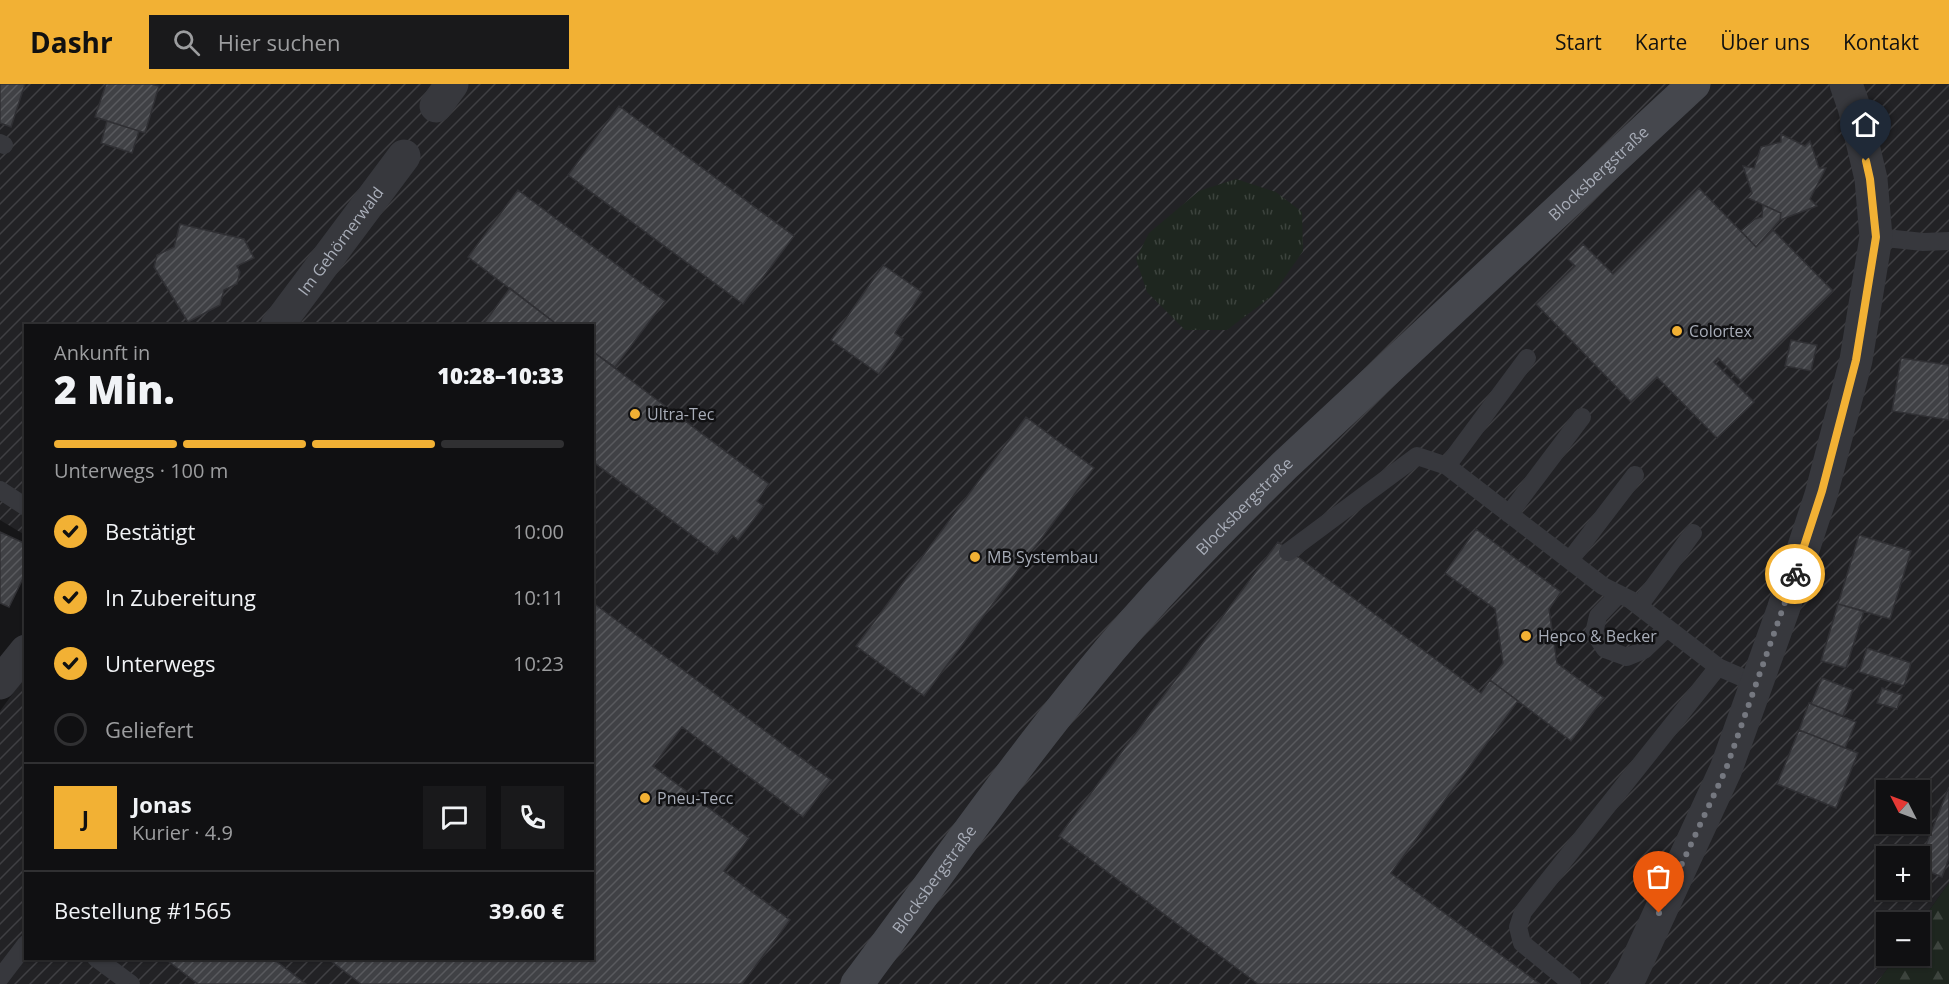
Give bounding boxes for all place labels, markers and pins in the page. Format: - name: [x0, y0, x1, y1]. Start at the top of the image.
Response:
- pin: [1840, 99, 1891, 161]
- place label: Colortex: [1689, 320, 1753, 342]
- marker: Colortex: [1670, 324, 1684, 338]
- place label: Ultra-Tec: [647, 403, 715, 425]
- marker: Ultra-Tec: [628, 407, 642, 421]
- place label: MB Systembau: [987, 546, 1098, 568]
- marker: MB Systembau: [968, 550, 982, 564]
- place label: Hepco & Becker: [1538, 625, 1657, 647]
- marker: Hepco & Becker: [1519, 629, 1533, 643]
- place label: Pneu-Tecc: [657, 787, 734, 809]
- marker: Pneu-Tecc: [638, 791, 652, 805]
- pin: [1633, 851, 1684, 913]

